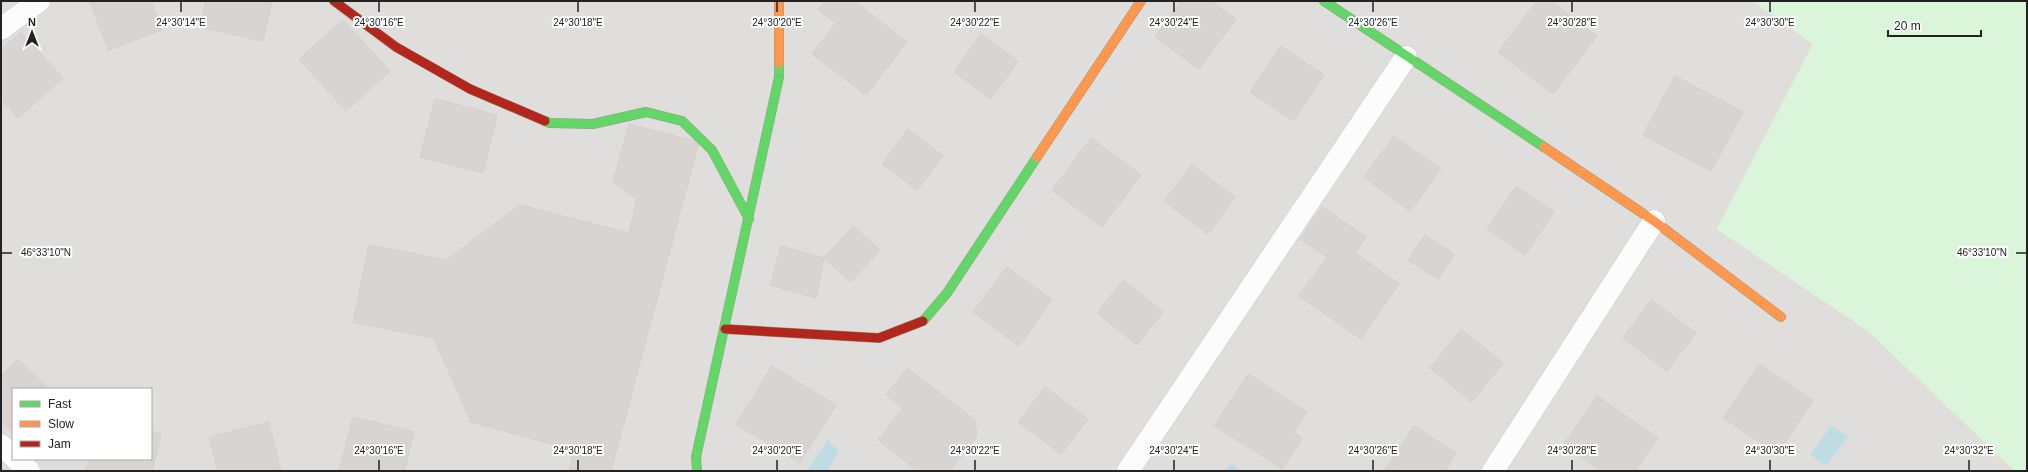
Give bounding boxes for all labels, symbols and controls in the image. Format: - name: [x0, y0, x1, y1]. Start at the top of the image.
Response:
- north arrow: [12, 12, 52, 52]
- scale bar: [1888, 12, 1981, 38]
- text: N: [28, 16, 36, 28]
- text: 24°30'14"E: [156, 17, 206, 28]
- text: 24°30'16"E: [354, 17, 404, 28]
- text: 24°30'18"E: [553, 17, 603, 28]
- text: 24°30'20"E: [752, 17, 802, 28]
- text: 24°30'22"E: [950, 17, 1000, 28]
- text: 24°30'24"E: [1149, 17, 1199, 28]
- text: 24°30'26"E: [1348, 17, 1398, 28]
- text: 24°30'28"E: [1547, 17, 1597, 28]
- text: 24°30'30"E: [1745, 17, 1795, 28]
- text: 20 m: [1894, 19, 1921, 33]
- text: 46°33'10"N: [21, 247, 71, 258]
- text: 46°33'10"N: [1957, 247, 2007, 258]
- legend: [12, 388, 152, 460]
- text: Fast: [48, 397, 72, 411]
- text: Slow: [48, 417, 74, 431]
- text: Jam: [48, 437, 71, 451]
- text: 24°30'16"E: [354, 445, 404, 456]
- text: 24°30'18"E: [553, 445, 603, 456]
- text: 24°30'20"E: [752, 445, 802, 456]
- text: 24°30'22"E: [950, 445, 1000, 456]
- text: 24°30'24"E: [1149, 445, 1199, 456]
- text: 24°30'26"E: [1348, 445, 1398, 456]
- text: 24°30'28"E: [1547, 445, 1597, 456]
- text: 24°30'30"E: [1745, 445, 1795, 456]
- text: 24°30'32"E: [1944, 445, 1994, 456]

